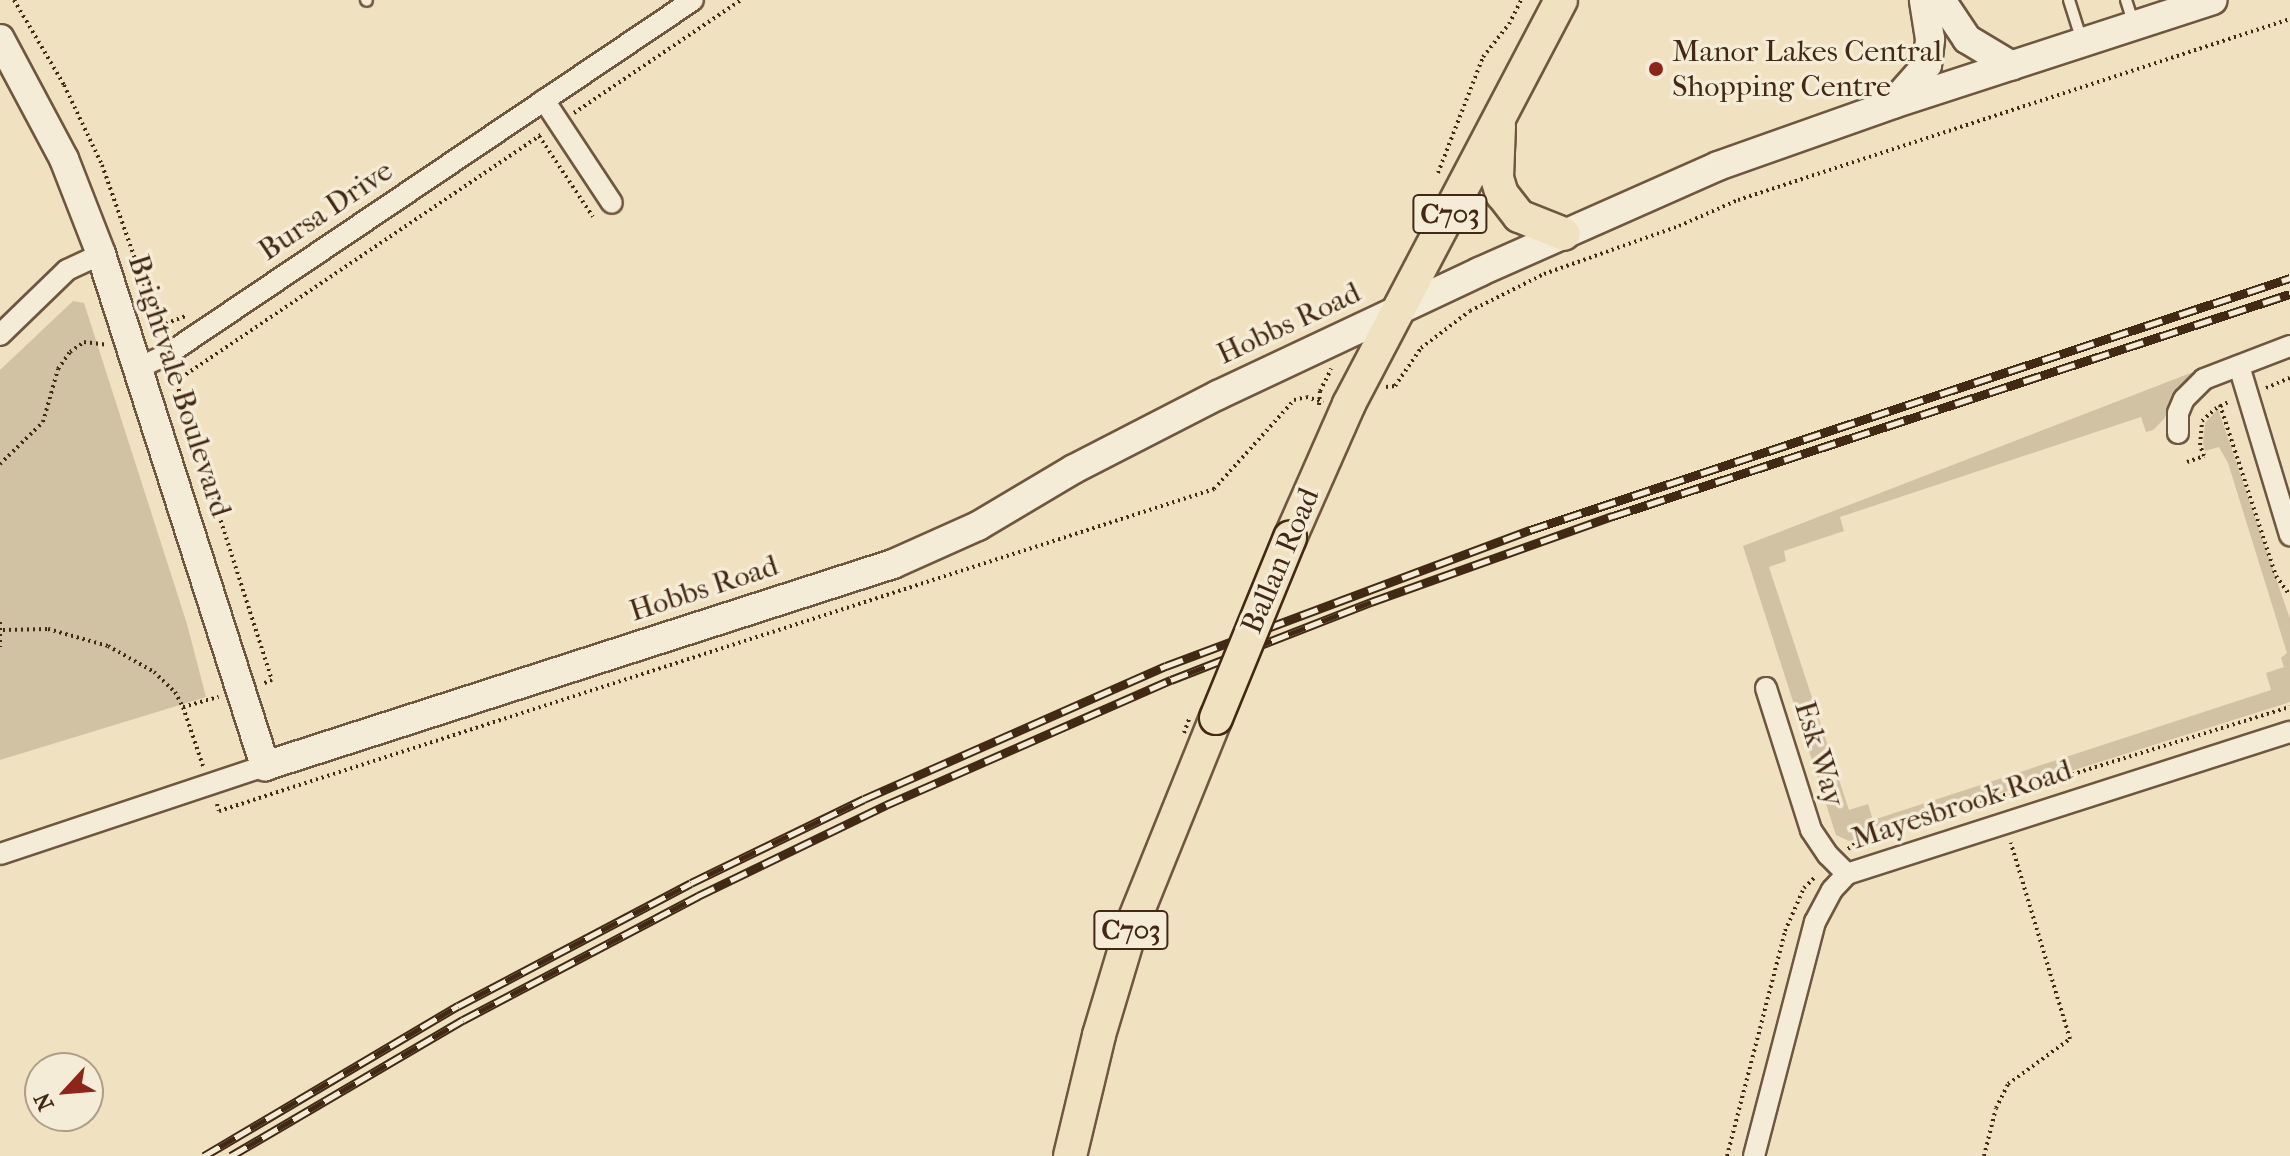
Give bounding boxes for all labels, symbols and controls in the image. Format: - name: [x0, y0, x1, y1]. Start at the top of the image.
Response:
- place label: Manor Lakes Central Shopping Centre: [1672, 34, 1942, 104]
- marker: Manor Lakes Central Shopping Centre: [1647, 60, 1665, 78]
- street label: Bursa Drive: [252, 153, 400, 269]
- road number: C703: [1412, 190, 1488, 238]
- street label: Brightvale Boulevard: [120, 250, 238, 522]
- street label: Hobbs Road: [1212, 275, 1366, 373]
- street label: Ballan Road: [1234, 483, 1328, 639]
- street label: Hobbs Road: [625, 548, 783, 630]
- street label: Esk Way: [1786, 697, 1852, 811]
- street label: Mayesbrook Road: [1848, 752, 2076, 858]
- road number: C703: [1093, 906, 1169, 954]
- north arrow: [24, 1052, 104, 1132]
- text: N: [29, 1088, 60, 1115]

